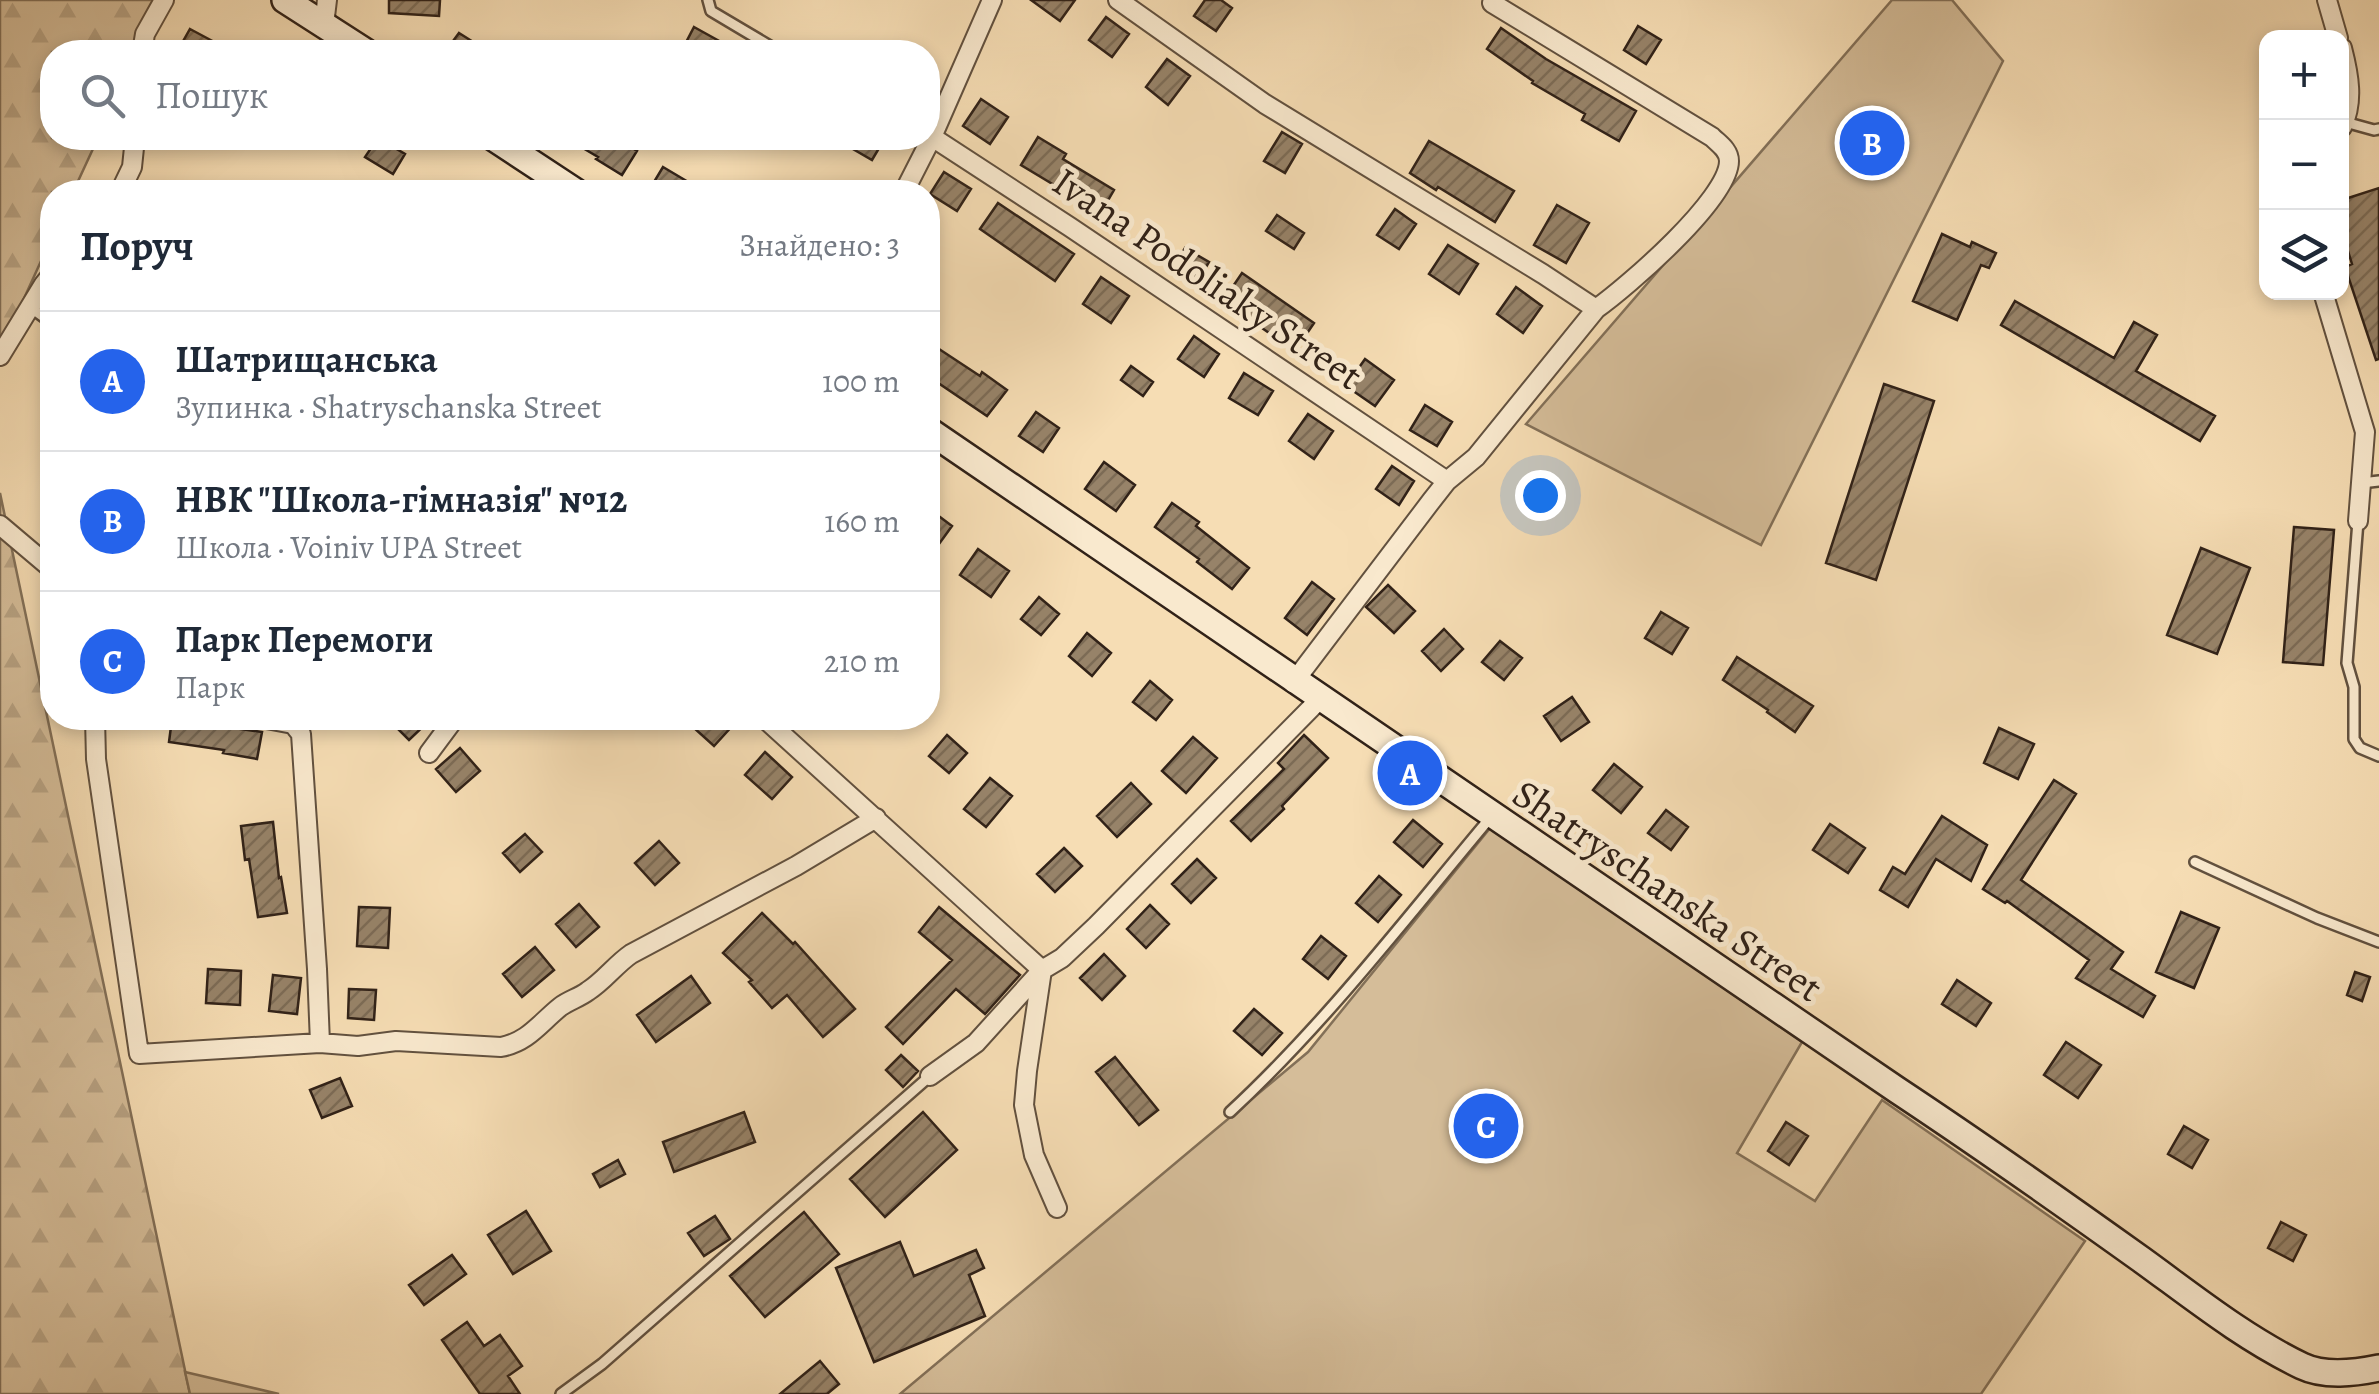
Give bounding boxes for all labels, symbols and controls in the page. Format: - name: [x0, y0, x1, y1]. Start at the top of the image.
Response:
- map controls: [2259, 30, 2349, 300]
- button: +: [2259, 30, 2349, 120]
- search box: [40, 40, 940, 150]
- icon: search: [75, 68, 130, 123]
- text: Пошук: [155, 69, 268, 121]
- pin: B: [1840, 106, 1904, 180]
- button: −: [2259, 120, 2349, 210]
- street label: Ivana Podoliaky Street: [1042, 154, 1373, 403]
- button: layers: [2259, 210, 2349, 300]
- text: Поруч: [80, 217, 194, 274]
- text: Знайдено: 3: [739, 223, 900, 267]
- text: Шатрищанська: [175, 333, 438, 385]
- text: A: [102, 359, 123, 403]
- text: 100 m: [822, 359, 900, 403]
- text: Зупинка · Shatryschanska Street: [175, 385, 602, 429]
- your location: [1515, 470, 1566, 521]
- text: НВК "Школа-гімназія" №12: [175, 473, 627, 525]
- text: B: [102, 499, 123, 543]
- text: 160 m: [824, 499, 900, 543]
- text: Школа · Voiniv UPA Street: [175, 525, 522, 569]
- text: Парк Перемоги: [175, 613, 433, 665]
- text: C: [103, 639, 122, 683]
- text: 210 m: [824, 639, 900, 683]
- text: Парк: [175, 665, 245, 709]
- pin: A: [1378, 736, 1442, 810]
- street label: Shatryschanska Street: [1502, 766, 1833, 1015]
- pin: C: [1454, 1088, 1518, 1164]

